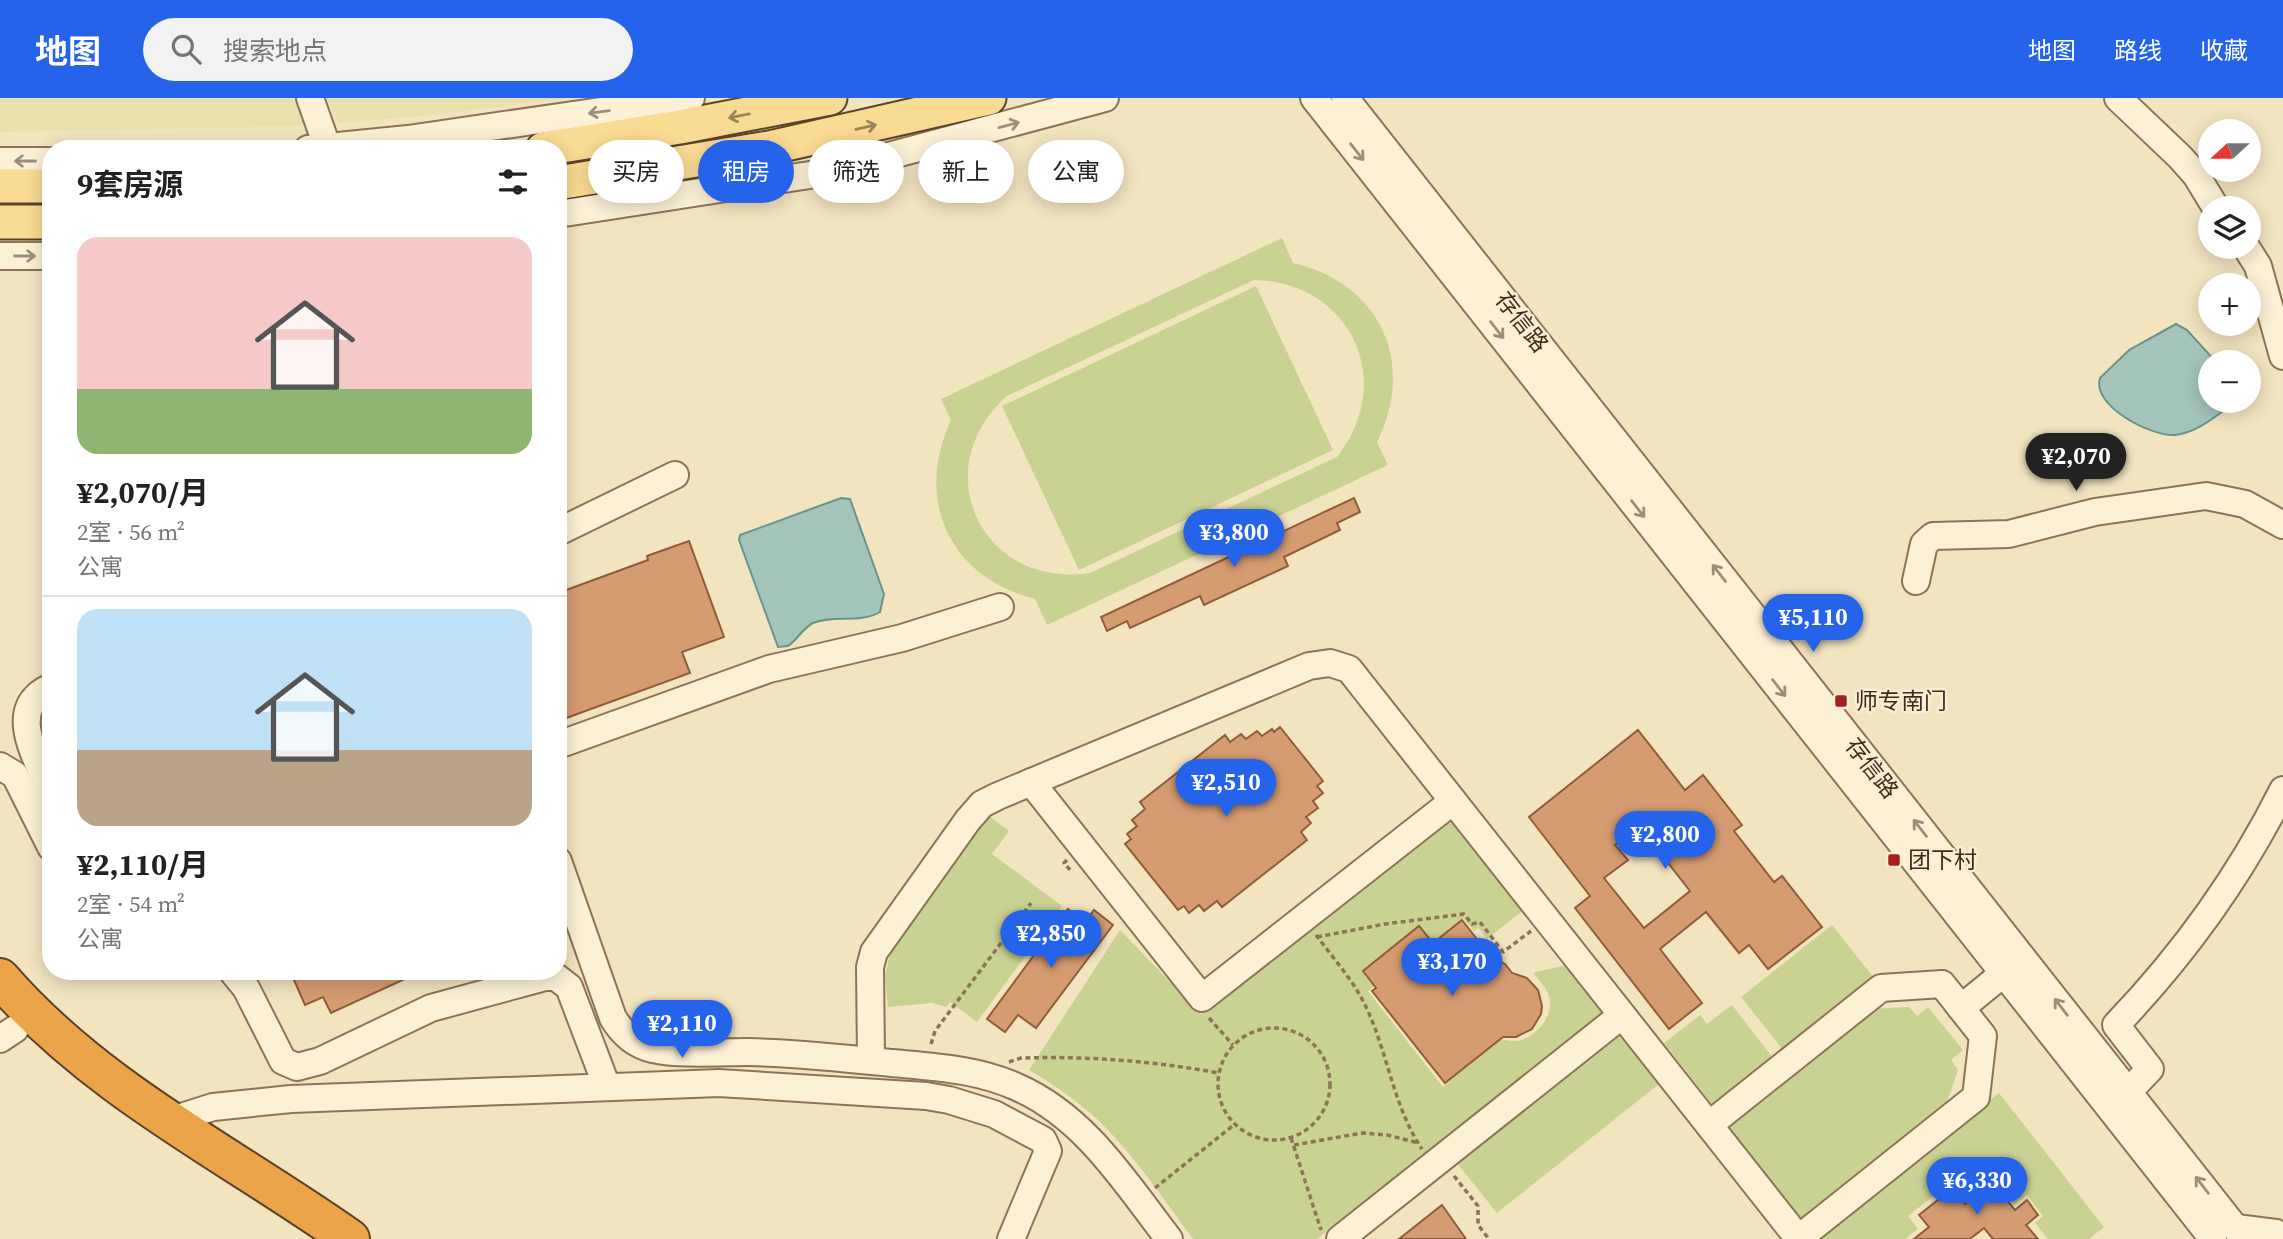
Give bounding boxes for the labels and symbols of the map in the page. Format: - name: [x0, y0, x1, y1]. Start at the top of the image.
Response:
- one-way arrow: [588, 106, 611, 119]
- one-way arrow: [728, 110, 751, 123]
- one-way arrow: [998, 117, 1020, 130]
- north arrow: [2198, 119, 2261, 182]
- one-way arrow: [854, 120, 877, 134]
- one-way arrow: [1349, 142, 1364, 160]
- one-way arrow: [14, 154, 37, 168]
- one-way arrow: [14, 249, 37, 263]
- street label: 存信路: [1488, 285, 1556, 359]
- one-way arrow: [1490, 321, 1505, 339]
- pin: ¥2,070: [2019, 434, 2133, 493]
- one-way arrow: [1631, 499, 1646, 518]
- pin: ¥3,800: [1177, 510, 1291, 569]
- one-way arrow: [1711, 564, 1726, 582]
- pin: ¥5,110: [1756, 594, 1870, 654]
- one-way arrow: [1771, 678, 1787, 696]
- place label: 师专南门: [1855, 685, 1947, 717]
- marker: 师专南门: [1833, 693, 1849, 709]
- street label: 存信路: [1838, 731, 1906, 805]
- pin: ¥2,510: [1169, 760, 1283, 819]
- pin: ¥2,800: [1608, 812, 1722, 871]
- one-way arrow: [1913, 820, 1928, 838]
- place label: 团下村: [1908, 844, 1977, 876]
- marker: 团下村: [1886, 852, 1902, 868]
- pin: ¥2,850: [994, 910, 1108, 970]
- pin: ¥3,170: [1395, 939, 1509, 998]
- one-way arrow: [2054, 998, 2069, 1017]
- pin: ¥2,110: [625, 1000, 739, 1060]
- pin: ¥6,330: [1920, 1158, 2034, 1217]
- one-way arrow: [2194, 1177, 2210, 1195]

